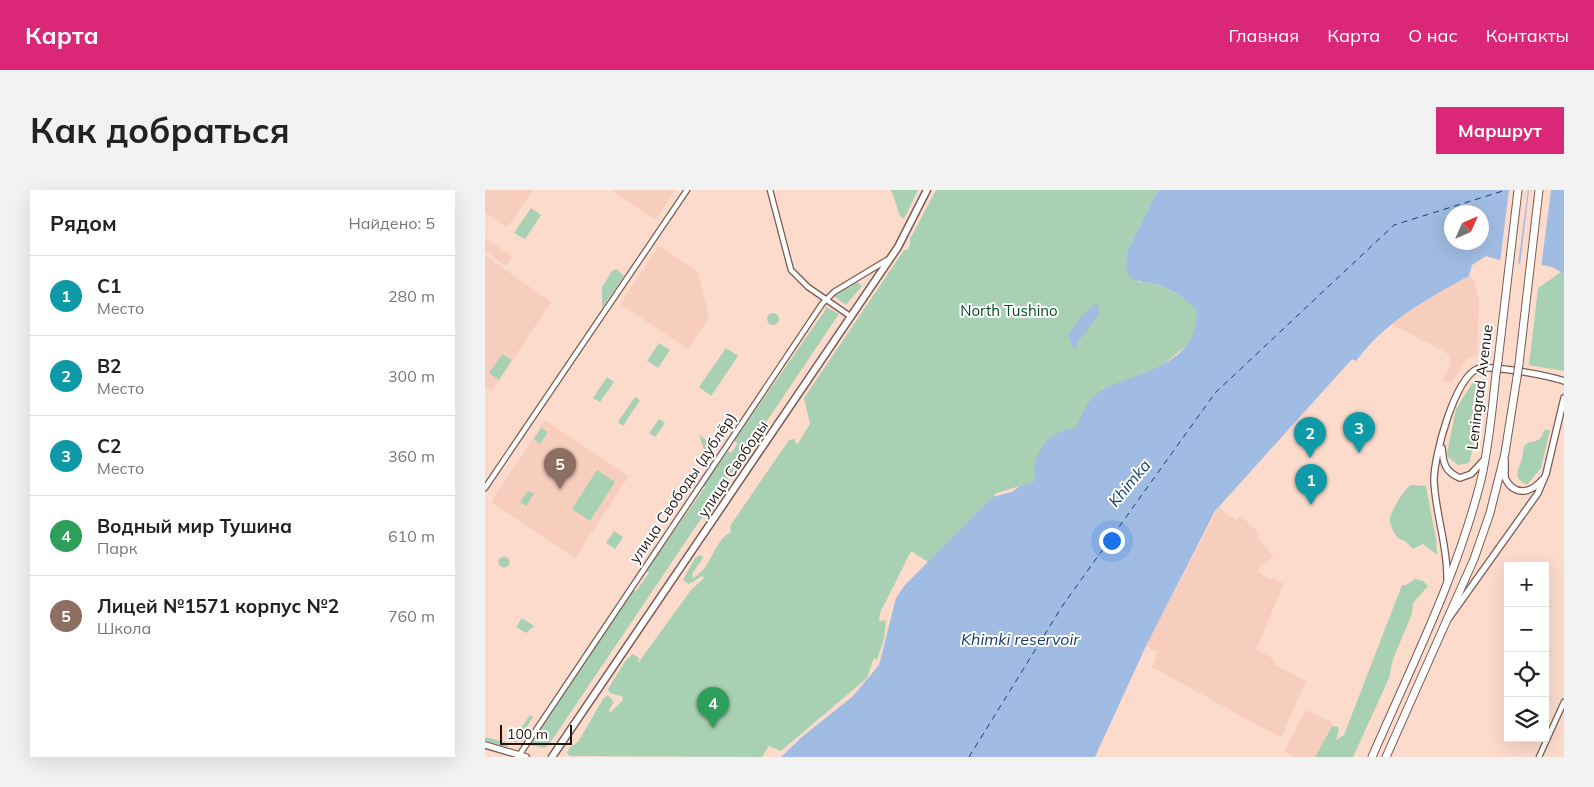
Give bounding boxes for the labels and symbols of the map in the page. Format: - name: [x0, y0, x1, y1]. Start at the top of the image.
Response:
- north arrow: [1444, 205, 1489, 250]
- park label: North Tushino: [960, 301, 1058, 320]
- street label: Leningrad Avenue: [1462, 323, 1497, 451]
- street label: улица Свободы (дублёр): [625, 409, 740, 567]
- pin: 3: [1343, 412, 1375, 453]
- street label: улица Свободы: [693, 417, 772, 521]
- pin: 2: [1294, 417, 1326, 458]
- pin: 5: [544, 448, 576, 489]
- water label: Khimka: [1104, 455, 1155, 511]
- pin: 1: [1295, 464, 1327, 505]
- your location: [1099, 528, 1125, 554]
- water label: Khimki reservoir: [961, 629, 1080, 649]
- pin: 4: [697, 687, 729, 728]
- scale bar: [500, 722, 573, 745]

